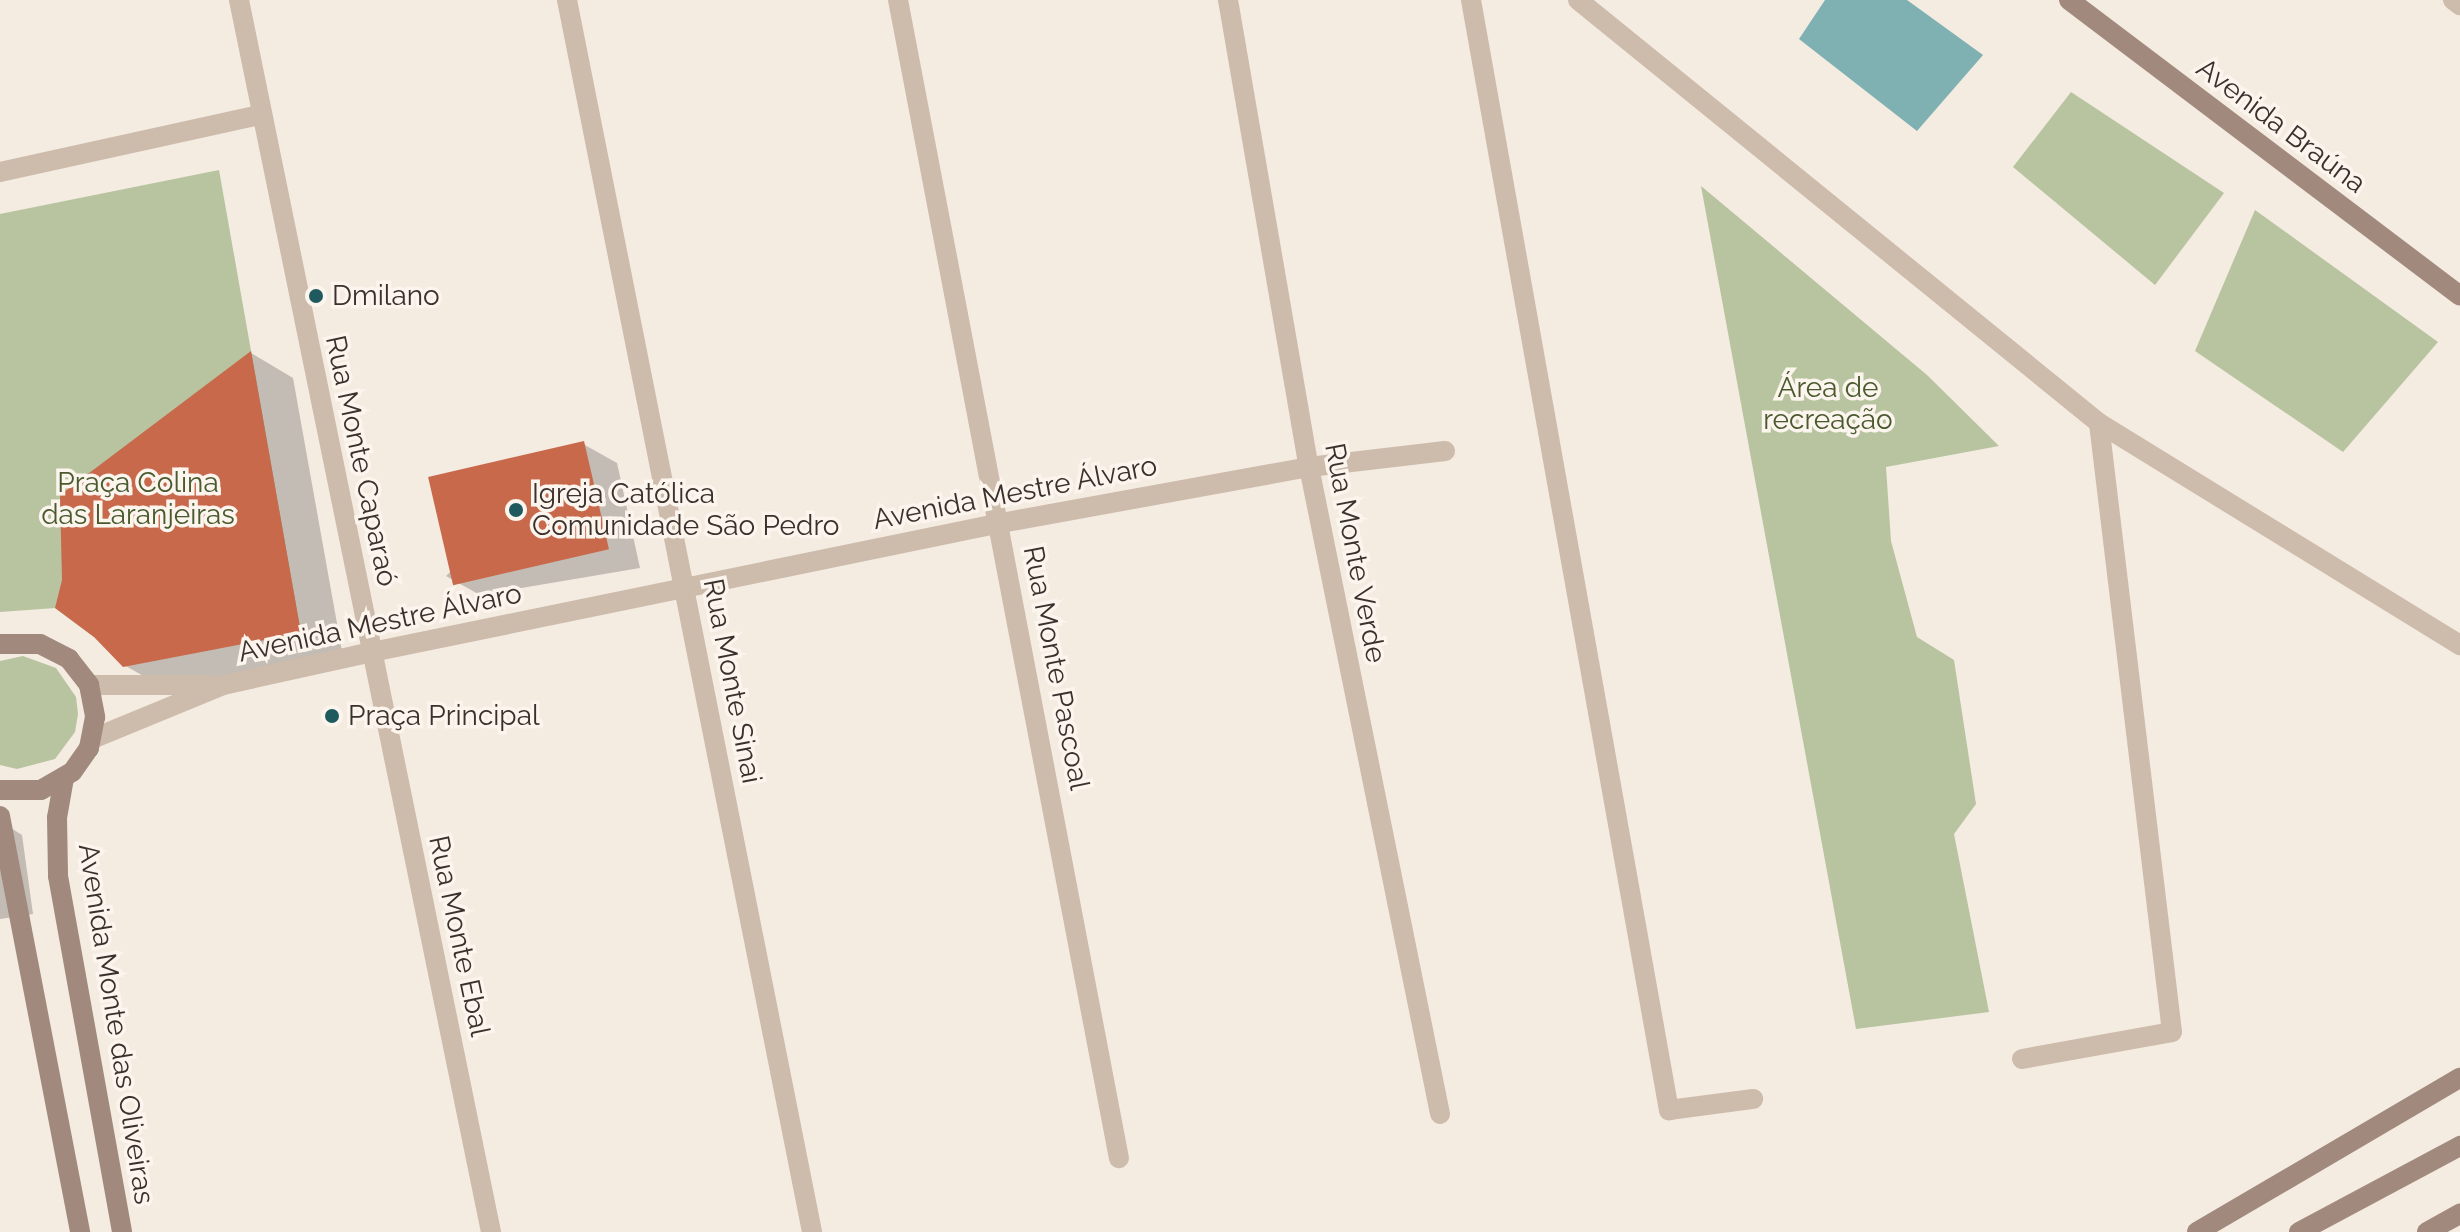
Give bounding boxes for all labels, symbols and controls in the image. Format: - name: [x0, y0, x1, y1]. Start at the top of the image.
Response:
- street label: Avenida Braúna: [2190, 51, 2372, 201]
- place label: Dmilano: [332, 279, 440, 313]
- marker: Dmilano: [307, 287, 325, 305]
- street label: Rua Monte Caparaó: [318, 332, 404, 590]
- park label: Área de recreação: [1763, 371, 1893, 437]
- street label: Rua Monte Verde: [1317, 440, 1393, 666]
- street label: Avenida Mestre Álvaro: [870, 449, 1160, 537]
- park label: Praça Colina das Laranjeiras: [41, 466, 235, 532]
- place label: Igreja Católica Comunidade São Pedro: [532, 477, 839, 543]
- marker: Igreja Católica Comunidade São Pedro: [507, 501, 525, 519]
- street label: Rua Monte Pascoal: [1016, 543, 1096, 793]
- street label: Avenida Mestre Álvaro: [235, 576, 525, 670]
- street label: Rua Monte Sinai: [696, 576, 768, 786]
- place label: Praça Principal: [348, 699, 540, 733]
- marker: Praça Principal: [323, 707, 341, 725]
- street label: Rua Monte Ebal: [421, 833, 497, 1039]
- street label: Avenida Monte das Oliveiras: [71, 841, 161, 1207]

